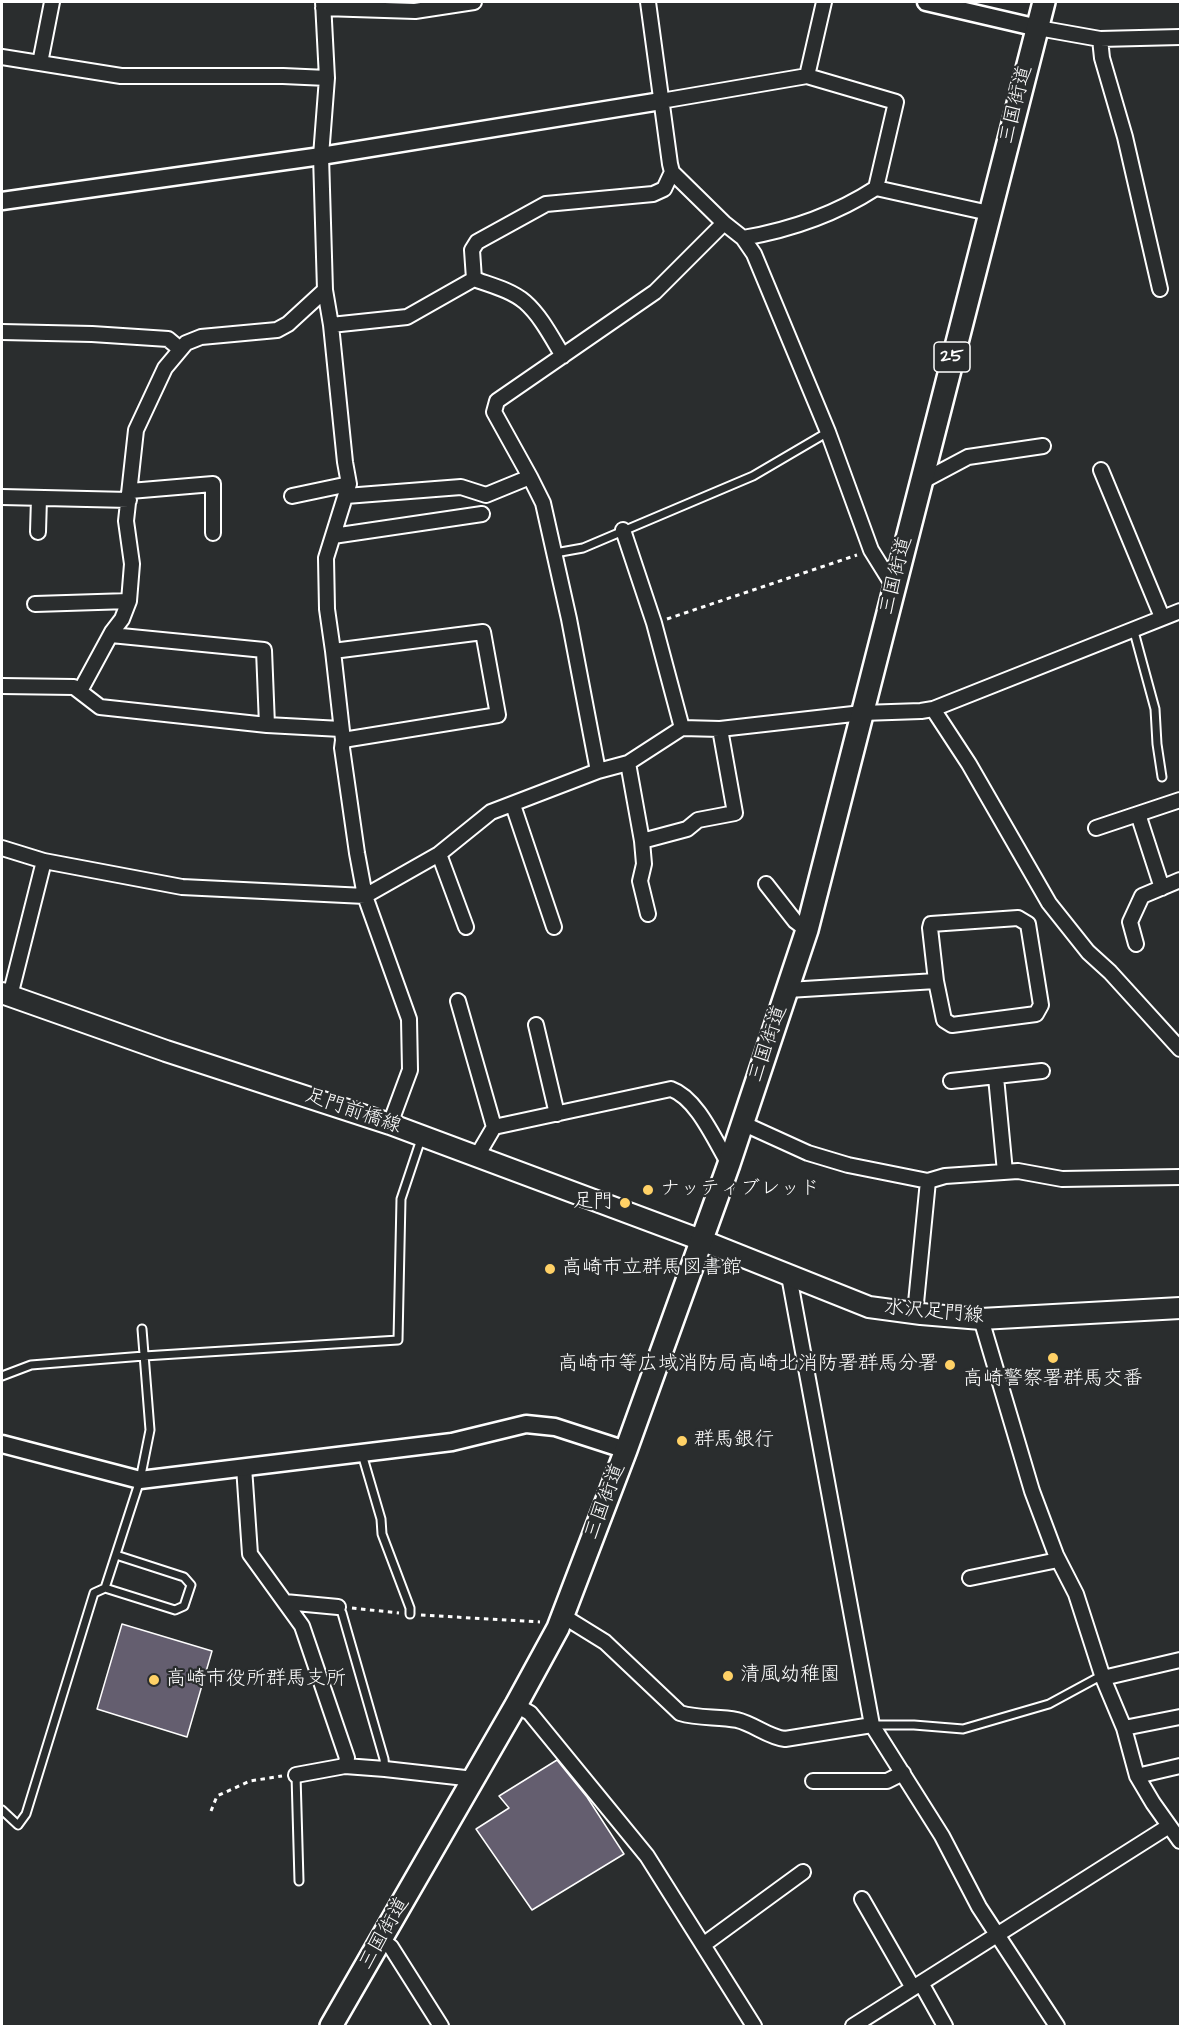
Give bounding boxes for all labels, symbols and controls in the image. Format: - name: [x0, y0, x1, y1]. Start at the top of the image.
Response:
- street label: 三国街道: [996, 63, 1038, 147]
- road number: 25: [934, 342, 970, 372]
- street label: 三国街道: [876, 534, 918, 618]
- street label: 三国街道: [745, 1002, 793, 1086]
- street label: 足門前橋線: [302, 1084, 404, 1140]
- place label: ナッティブレッド: [660, 1178, 820, 1202]
- marker: ナッティブレッド: [641, 1183, 655, 1197]
- place label: 足門: [573, 1191, 613, 1215]
- marker: 足門: [618, 1196, 632, 1210]
- place label: 高崎市立群馬図書館: [562, 1257, 742, 1281]
- marker: 高崎市立群馬図書館: [543, 1262, 557, 1276]
- street label: 水沢足門線: [883, 1297, 985, 1329]
- marker: 高崎警察署群馬交番: [1046, 1351, 1060, 1365]
- place label: 高崎市等広域消防局高崎北消防署群馬分署: [558, 1353, 938, 1377]
- marker: 高崎市等広域消防局高崎北消防署群馬分署: [943, 1358, 957, 1372]
- place label: 高崎警察署群馬交番: [963, 1368, 1143, 1392]
- place label: 群馬銀行: [694, 1429, 774, 1453]
- marker: 群馬銀行: [675, 1434, 689, 1448]
- street label: 三国街道: [580, 1460, 632, 1544]
- place label: 清風幼稚園: [740, 1664, 840, 1688]
- place label: 高崎市役所群馬支所: [166, 1668, 346, 1692]
- marker: 清風幼稚園: [721, 1669, 735, 1683]
- marker: 高崎市役所群馬支所: [147, 1673, 161, 1687]
- street label: 三国街道: [355, 1893, 415, 1975]

